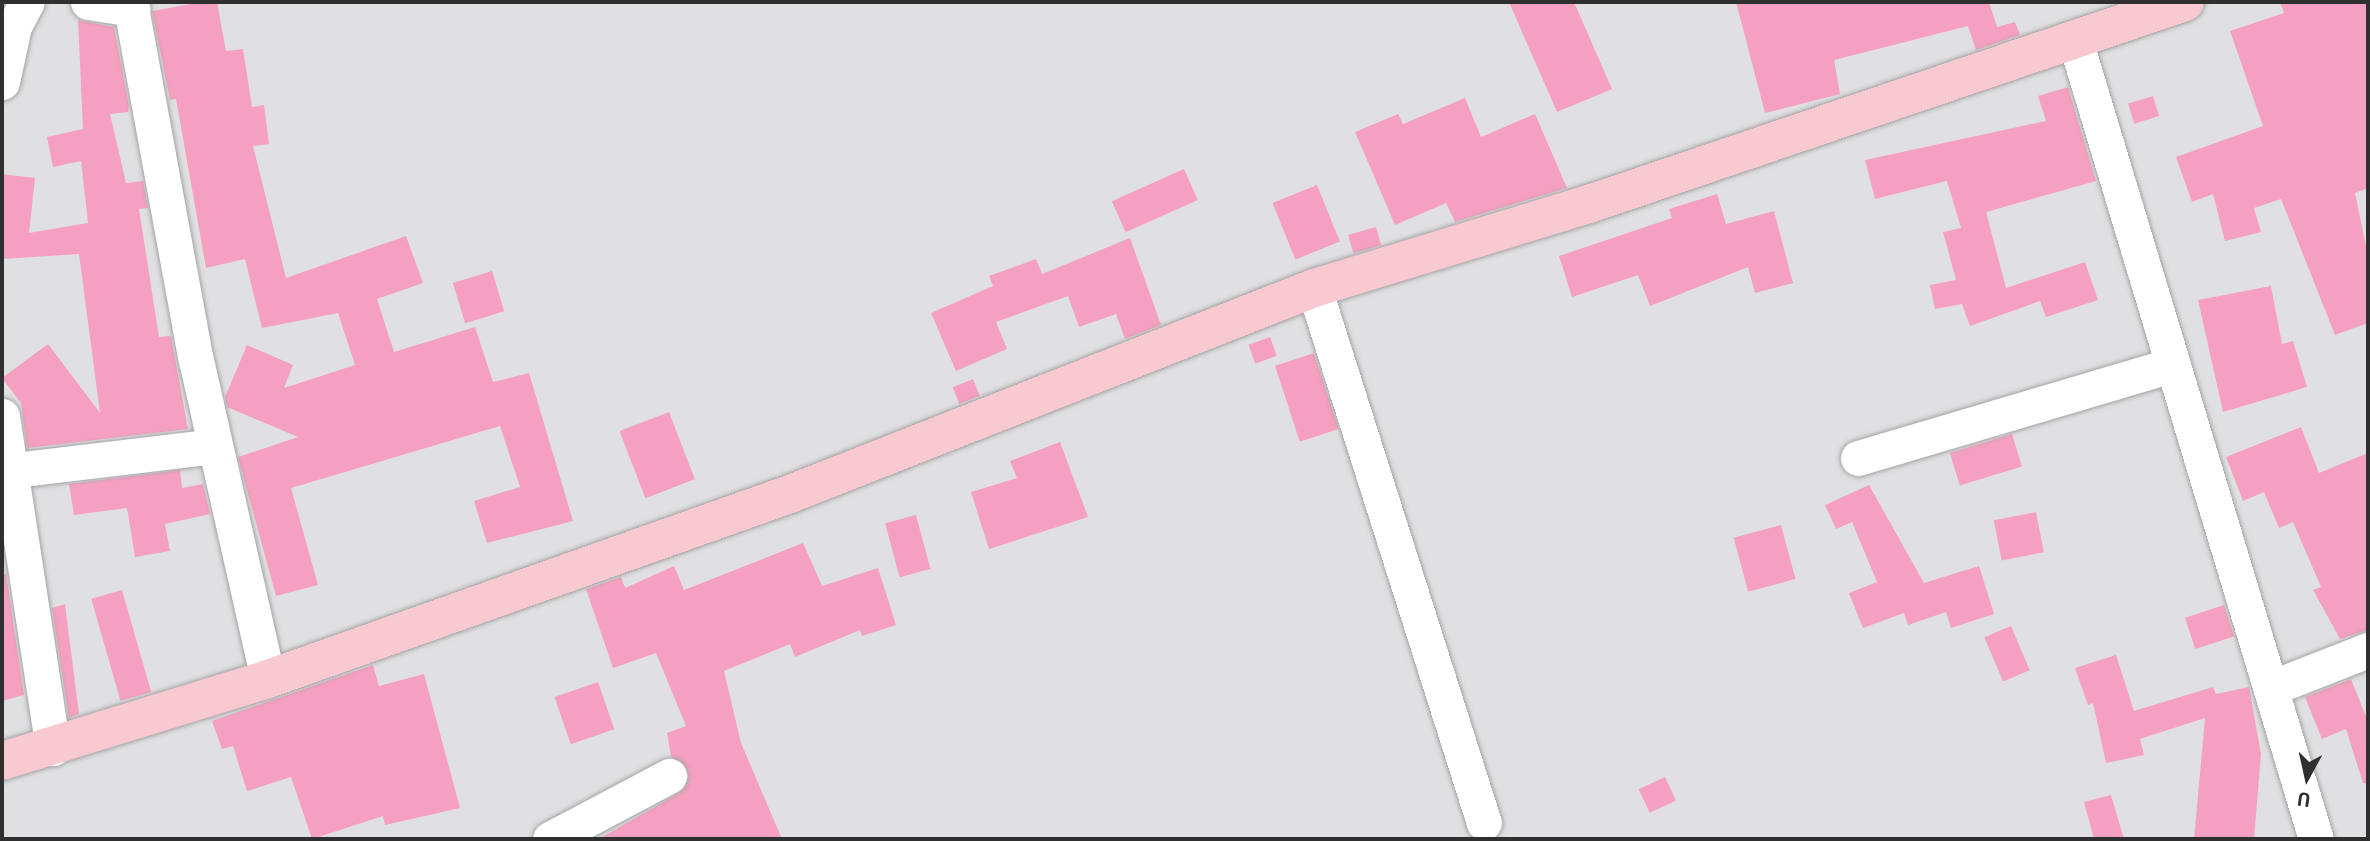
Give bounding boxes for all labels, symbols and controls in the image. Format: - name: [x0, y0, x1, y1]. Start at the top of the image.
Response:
- north arrow: [2272, 743, 2342, 813]
- text: U: [2296, 787, 2312, 812]

